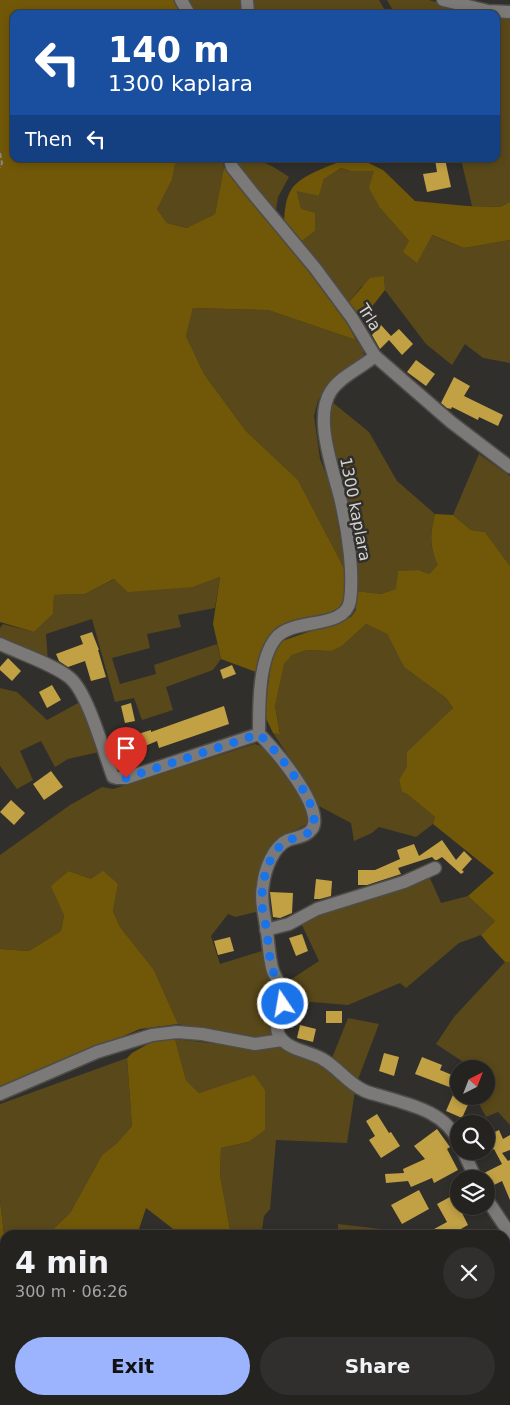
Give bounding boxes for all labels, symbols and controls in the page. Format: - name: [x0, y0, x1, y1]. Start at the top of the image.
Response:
- icon: left: [25, 30, 90, 95]
- text: 140 m: [108, 30, 230, 70]
- text: 1300 kaplara: [108, 71, 253, 96]
- icon: left: [82, 125, 110, 153]
- text: Then: [25, 128, 72, 150]
- street label: Trla: [353, 299, 385, 334]
- street label: 1300 kaplara: [336, 456, 375, 563]
- pin: [105, 727, 147, 778]
- icon: arrive: [112, 734, 140, 762]
- position arrow: [256, 977, 308, 1029]
- north arrow: [450, 1060, 495, 1105]
- map controls: [450, 1060, 495, 1215]
- button: search: [450, 1115, 495, 1160]
- button: layers: [450, 1170, 495, 1215]
- text: 4 min: [15, 1245, 109, 1280]
- button: close: [443, 1247, 495, 1299]
- text: 300 m · 06:26: [15, 1282, 128, 1301]
- button: Exit: [15, 1337, 250, 1395]
- button: Share: [260, 1337, 495, 1395]

